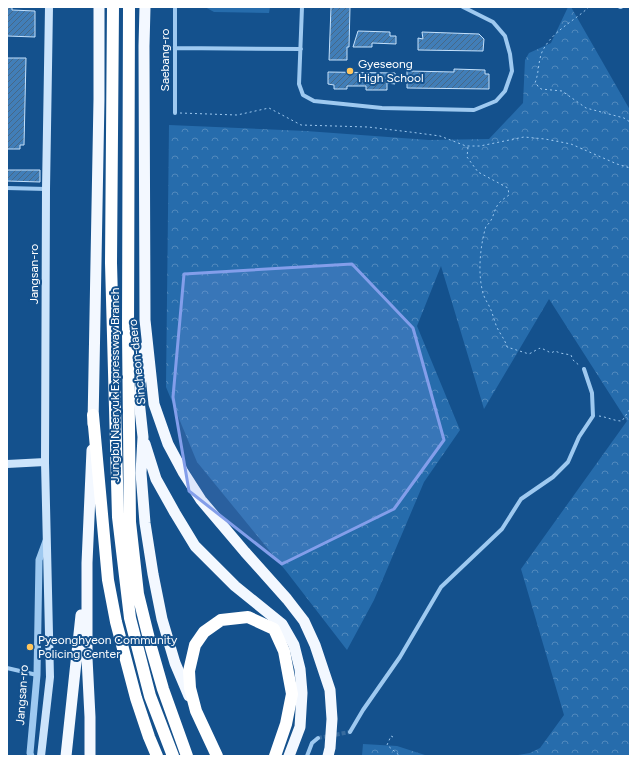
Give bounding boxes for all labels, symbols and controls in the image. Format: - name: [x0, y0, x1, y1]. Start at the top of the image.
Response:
- street label: Saebang-ro: [158, 28, 172, 91]
- place label: Gyeseong High School: [358, 57, 424, 85]
- marker: Gyeseong High School: [345, 66, 355, 76]
- street label: Jangsan-ro: [27, 244, 41, 304]
- street label: Jungbu Naeryuk Expressway Branch: [108, 287, 122, 482]
- street label: Sincheon-daero: [126, 318, 148, 405]
- place label: Pyeonghyeon Community Policing Center: [38, 633, 178, 661]
- marker: Pyeonghyeon Community Policing Center: [25, 642, 35, 652]
- street label: Jangsan-ro: [13, 664, 31, 726]

